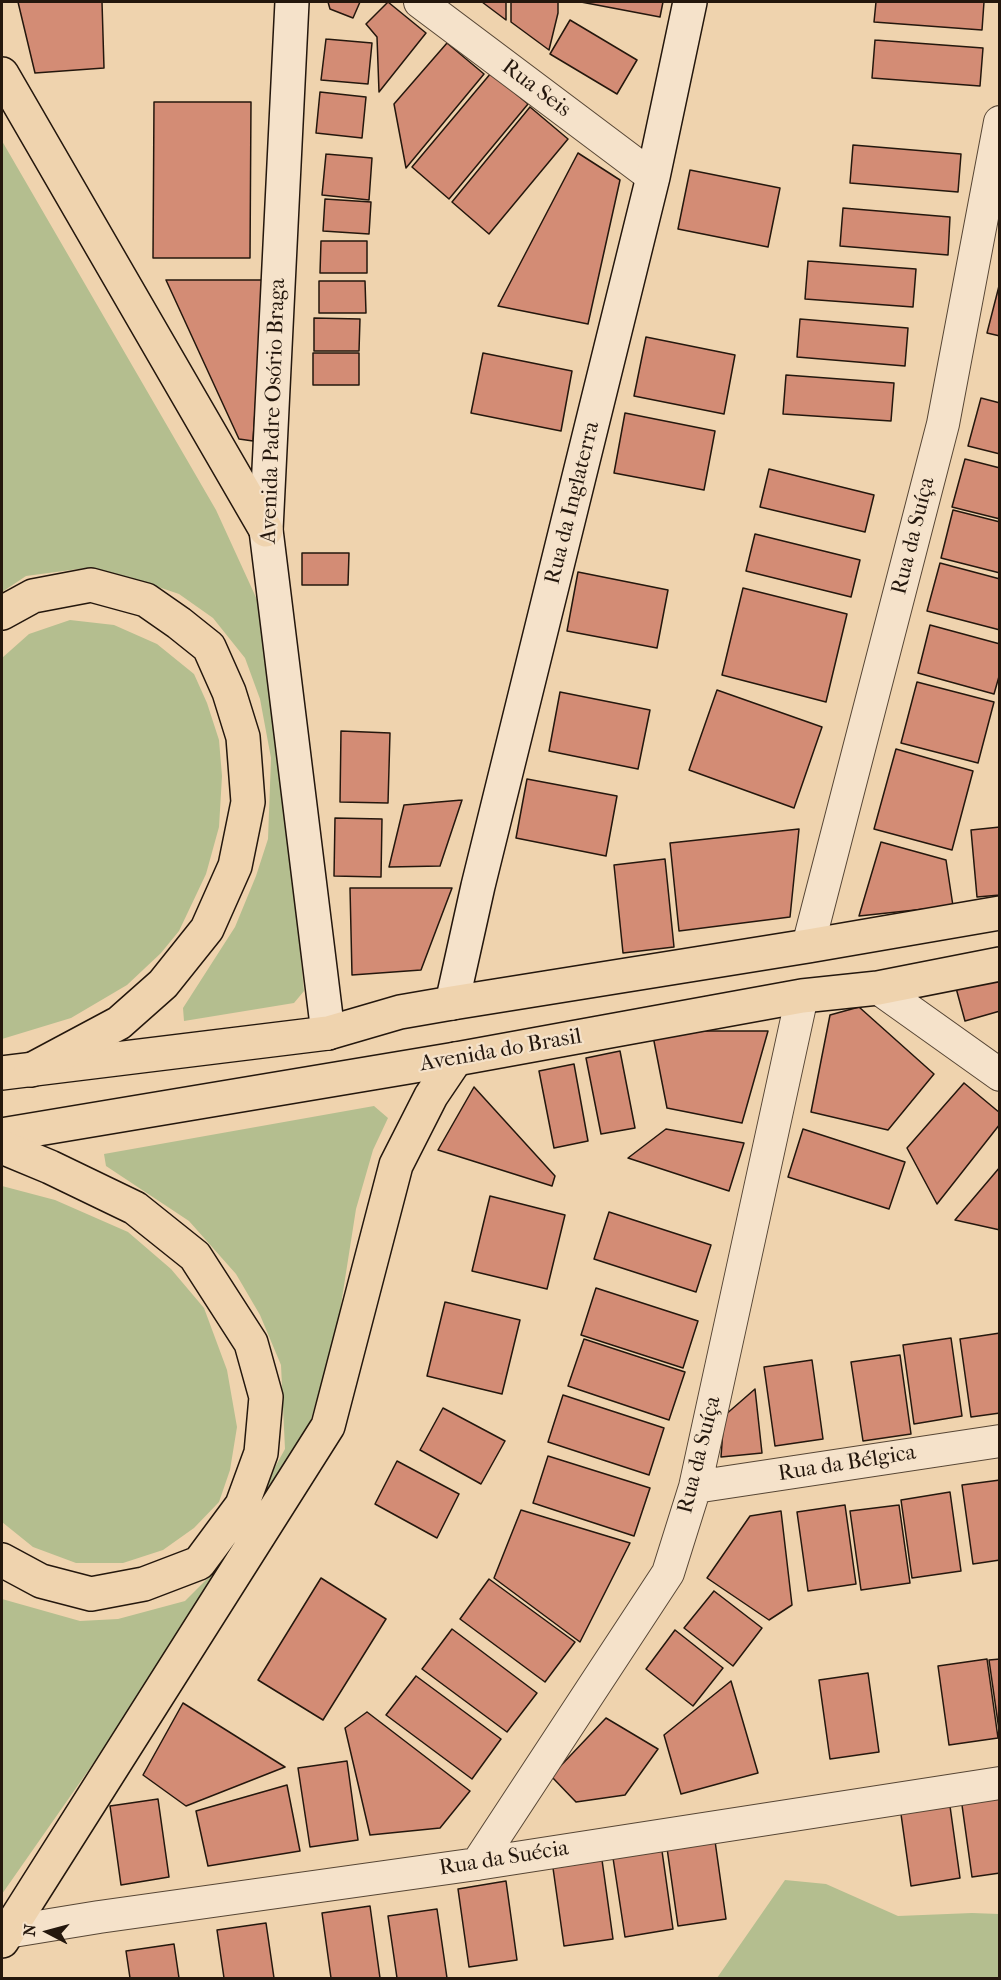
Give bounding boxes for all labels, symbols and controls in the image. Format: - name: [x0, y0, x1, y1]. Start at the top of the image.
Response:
- street label: Rua Seis: [496, 54, 576, 124]
- street label: Avenida Padre Osório Braga: [256, 278, 292, 544]
- street label: Rua da Inglaterra: [540, 419, 606, 587]
- street label: Rua da Suíça: [887, 475, 941, 597]
- street label: Avenida do Brasil: [418, 1024, 584, 1078]
- street label: Rua da Suíça: [673, 1394, 727, 1516]
- street label: Rua da Bélgica: [776, 1440, 918, 1488]
- street label: Rua da Suécia: [437, 1836, 571, 1882]
- north arrow: [18, 1902, 78, 1962]
- text: N: [20, 1923, 40, 1937]

